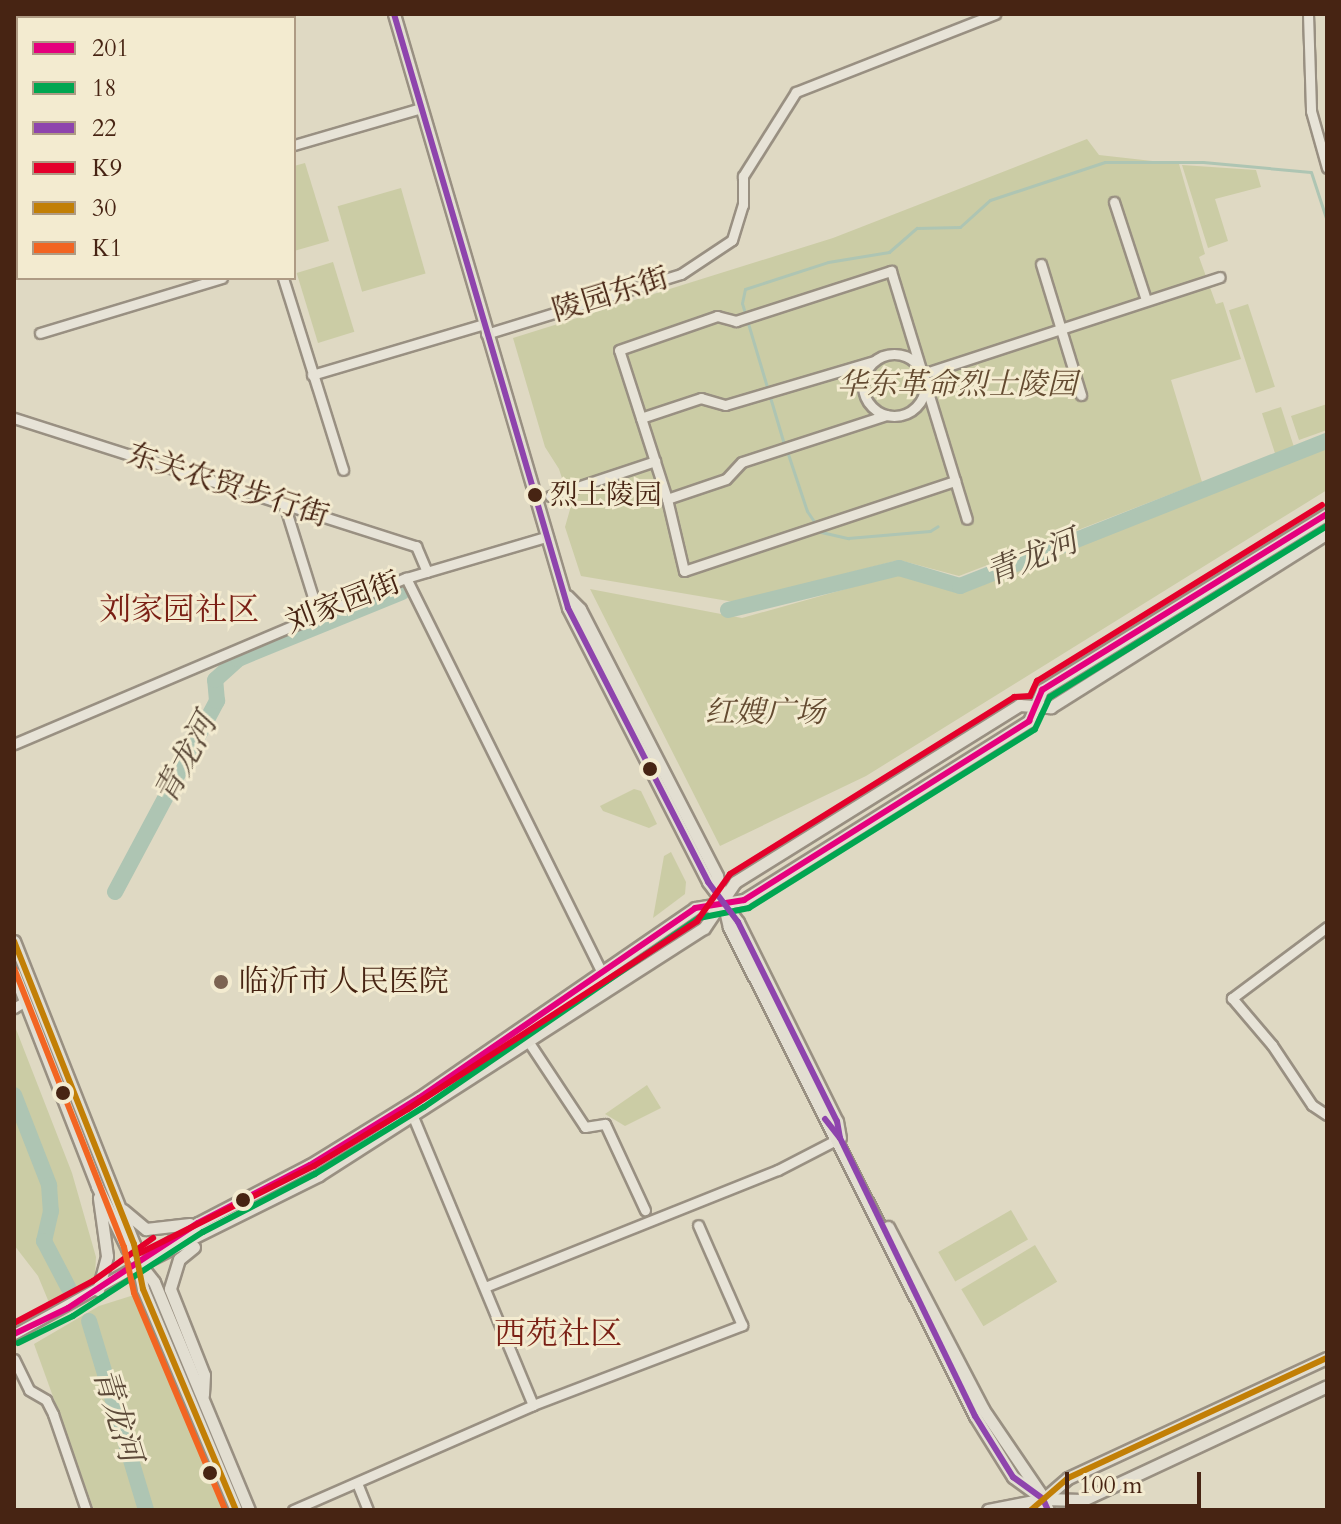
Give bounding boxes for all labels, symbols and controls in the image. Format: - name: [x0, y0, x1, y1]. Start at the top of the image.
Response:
- legend: [16, 16, 296, 280]
- text: 201: [92, 32, 129, 65]
- text: 18: [92, 72, 117, 105]
- text: 22: [92, 112, 117, 145]
- text: K9: [92, 152, 122, 185]
- text: 30: [92, 192, 117, 225]
- text: K1: [92, 232, 122, 265]
- street label: 陵园东街: [548, 260, 674, 330]
- park label: 华东革命烈士陵园: [837, 367, 1077, 403]
- street label: 东关农贸步行街: [123, 436, 333, 536]
- place label: 烈士陵园: [550, 478, 662, 512]
- marker: 烈士陵园: [527, 487, 543, 503]
- water label: 青龙河: [980, 522, 1084, 594]
- street label: 刘家园街: [281, 565, 405, 641]
- district label: 刘家园社区: [99, 591, 259, 629]
- park label: 红嫂广场: [705, 695, 825, 731]
- water label: 青龙河: [147, 708, 225, 810]
- unlabelled marker: [642, 761, 658, 777]
- place label: 临沂市人民医院: [239, 964, 449, 1000]
- marker: 临沂市人民医院: [210, 971, 232, 993]
- unlabelled marker: [55, 1085, 71, 1101]
- unlabelled marker: [235, 1192, 251, 1208]
- district label: 西苑社区: [494, 1315, 622, 1353]
- water label: 青龙河: [85, 1363, 149, 1467]
- scale bar: [1069, 1456, 1205, 1506]
- unlabelled marker: [202, 1465, 218, 1481]
- text: 100 m: [1079, 1469, 1143, 1502]

